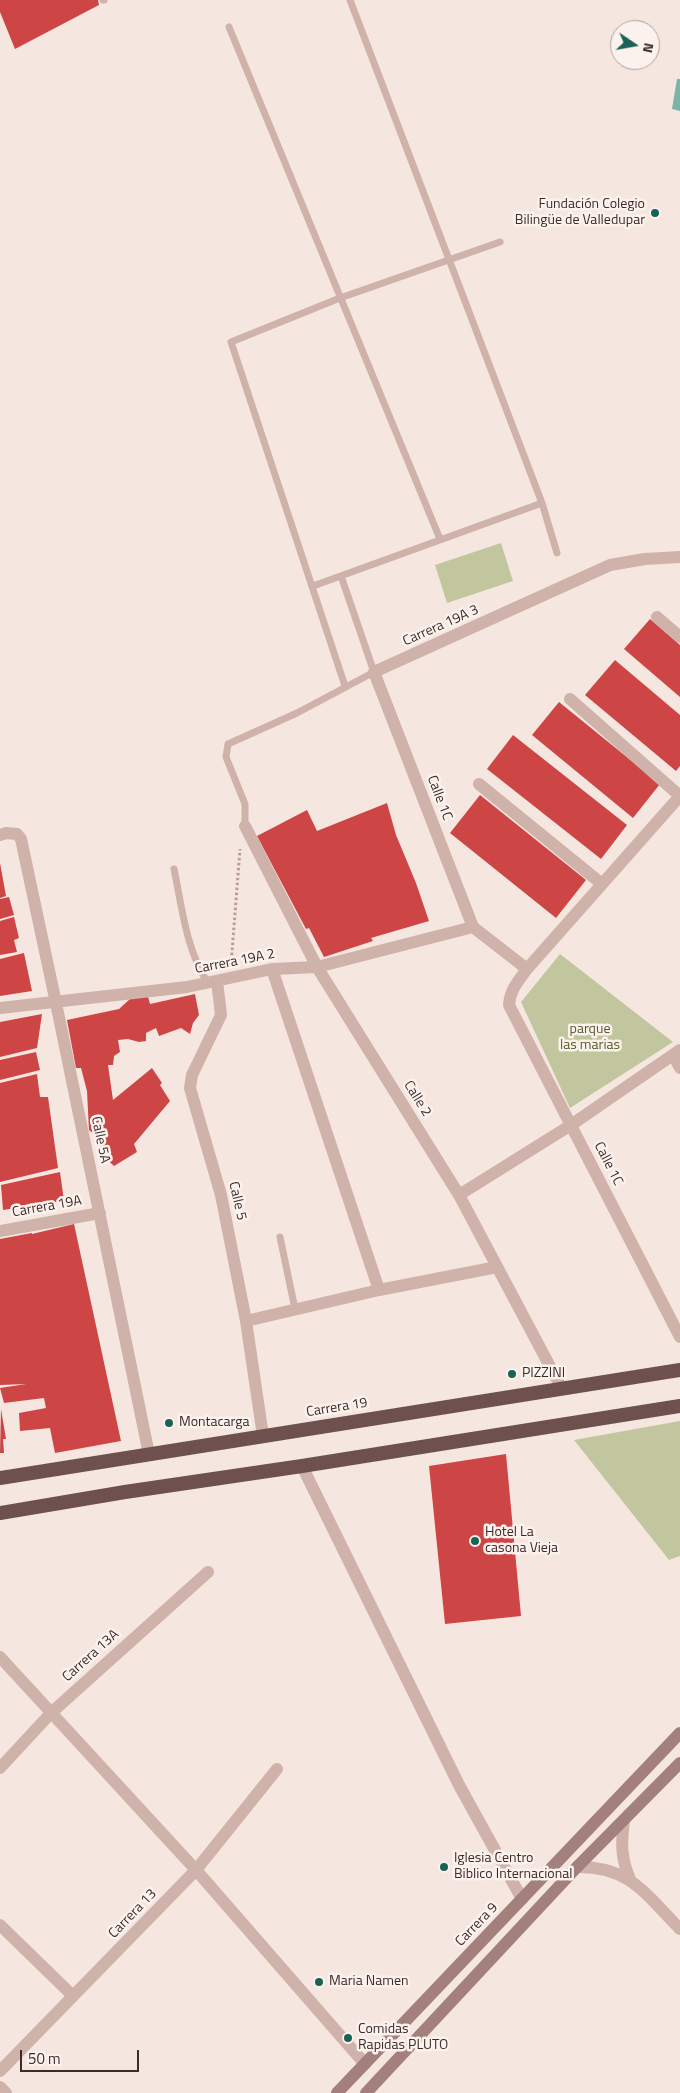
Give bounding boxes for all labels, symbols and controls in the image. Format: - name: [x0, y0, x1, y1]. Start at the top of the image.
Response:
- north arrow: [610, 20, 660, 70]
- text: N: [638, 41, 660, 55]
- place label: Fundación Colegio Bilingüe de Valledupar: [515, 197, 645, 230]
- marker: Fundación Colegio Bilingüe de Valledupar: [649, 207, 661, 219]
- street label: Carrera 19A 3: [401, 602, 481, 650]
- street label: Calle 1C: [423, 773, 455, 823]
- street label: Carrera 19A 2: [194, 946, 276, 978]
- park label: parque las marias: [560, 1022, 620, 1054]
- street label: Calle 2: [400, 1078, 434, 1120]
- street label: Calle 5A: [87, 1115, 113, 1165]
- street label: Calle 1C: [590, 1139, 626, 1189]
- street label: Calle 5: [224, 1180, 250, 1222]
- street label: Carrera 19A: [11, 1193, 83, 1221]
- place label: PIZZINI: [522, 1366, 565, 1382]
- marker: PIZZINI: [506, 1368, 518, 1380]
- street label: Carrera 19: [305, 1395, 369, 1421]
- place label: Montacarga: [179, 1415, 250, 1431]
- marker: Montacarga: [163, 1417, 175, 1429]
- place label: Hotel La casona Vieja: [485, 1525, 558, 1558]
- marker: Hotel La casona Vieja: [469, 1535, 481, 1547]
- street label: Carrera 13A: [59, 1626, 123, 1686]
- place label: Iglesia Centro Biblico Internacional: [454, 1851, 572, 1884]
- marker: Iglesia Centro Biblico Internacional: [438, 1861, 450, 1873]
- street label: Carrera 13: [105, 1886, 161, 1942]
- street label: Carrera 9: [452, 1900, 502, 1950]
- place label: Maria Namen: [329, 1974, 409, 1990]
- marker: Maria Namen: [313, 1976, 325, 1988]
- place label: Comidas Rapidas PLUTO: [358, 2022, 448, 2054]
- marker: Comidas Rapidas PLUTO: [342, 2032, 354, 2044]
- scale bar: [22, 2040, 141, 2072]
- text: 50 m: [28, 2047, 61, 2070]

